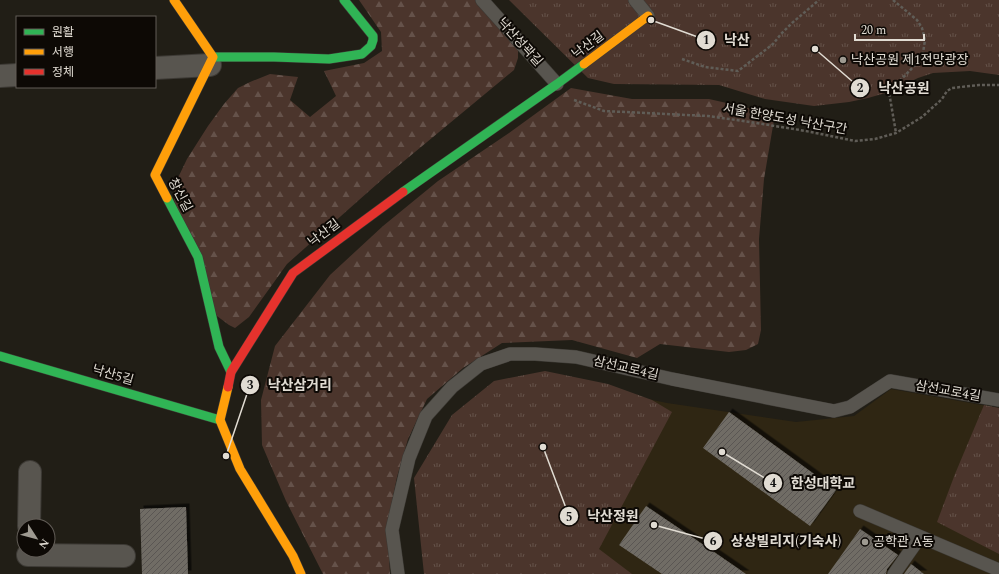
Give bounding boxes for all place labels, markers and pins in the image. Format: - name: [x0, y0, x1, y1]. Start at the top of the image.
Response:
- callout: 낙산: [696, 27, 758, 53]
- place label: 낙산공원 제1전망광장: [851, 50, 968, 70]
- marker: 낙산공원 제1전망광장: [838, 55, 848, 65]
- callout: 낙산공원: [850, 75, 938, 101]
- callout: 낙산삼거리: [240, 372, 341, 398]
- callout: 한성대학교: [763, 470, 863, 496]
- callout: 낙산정원: [559, 503, 646, 529]
- callout: 상상빌리지(기숙사): [703, 528, 850, 554]
- place label: 공학관 A동: [873, 532, 934, 552]
- marker: 공학관 A동: [860, 537, 870, 547]

